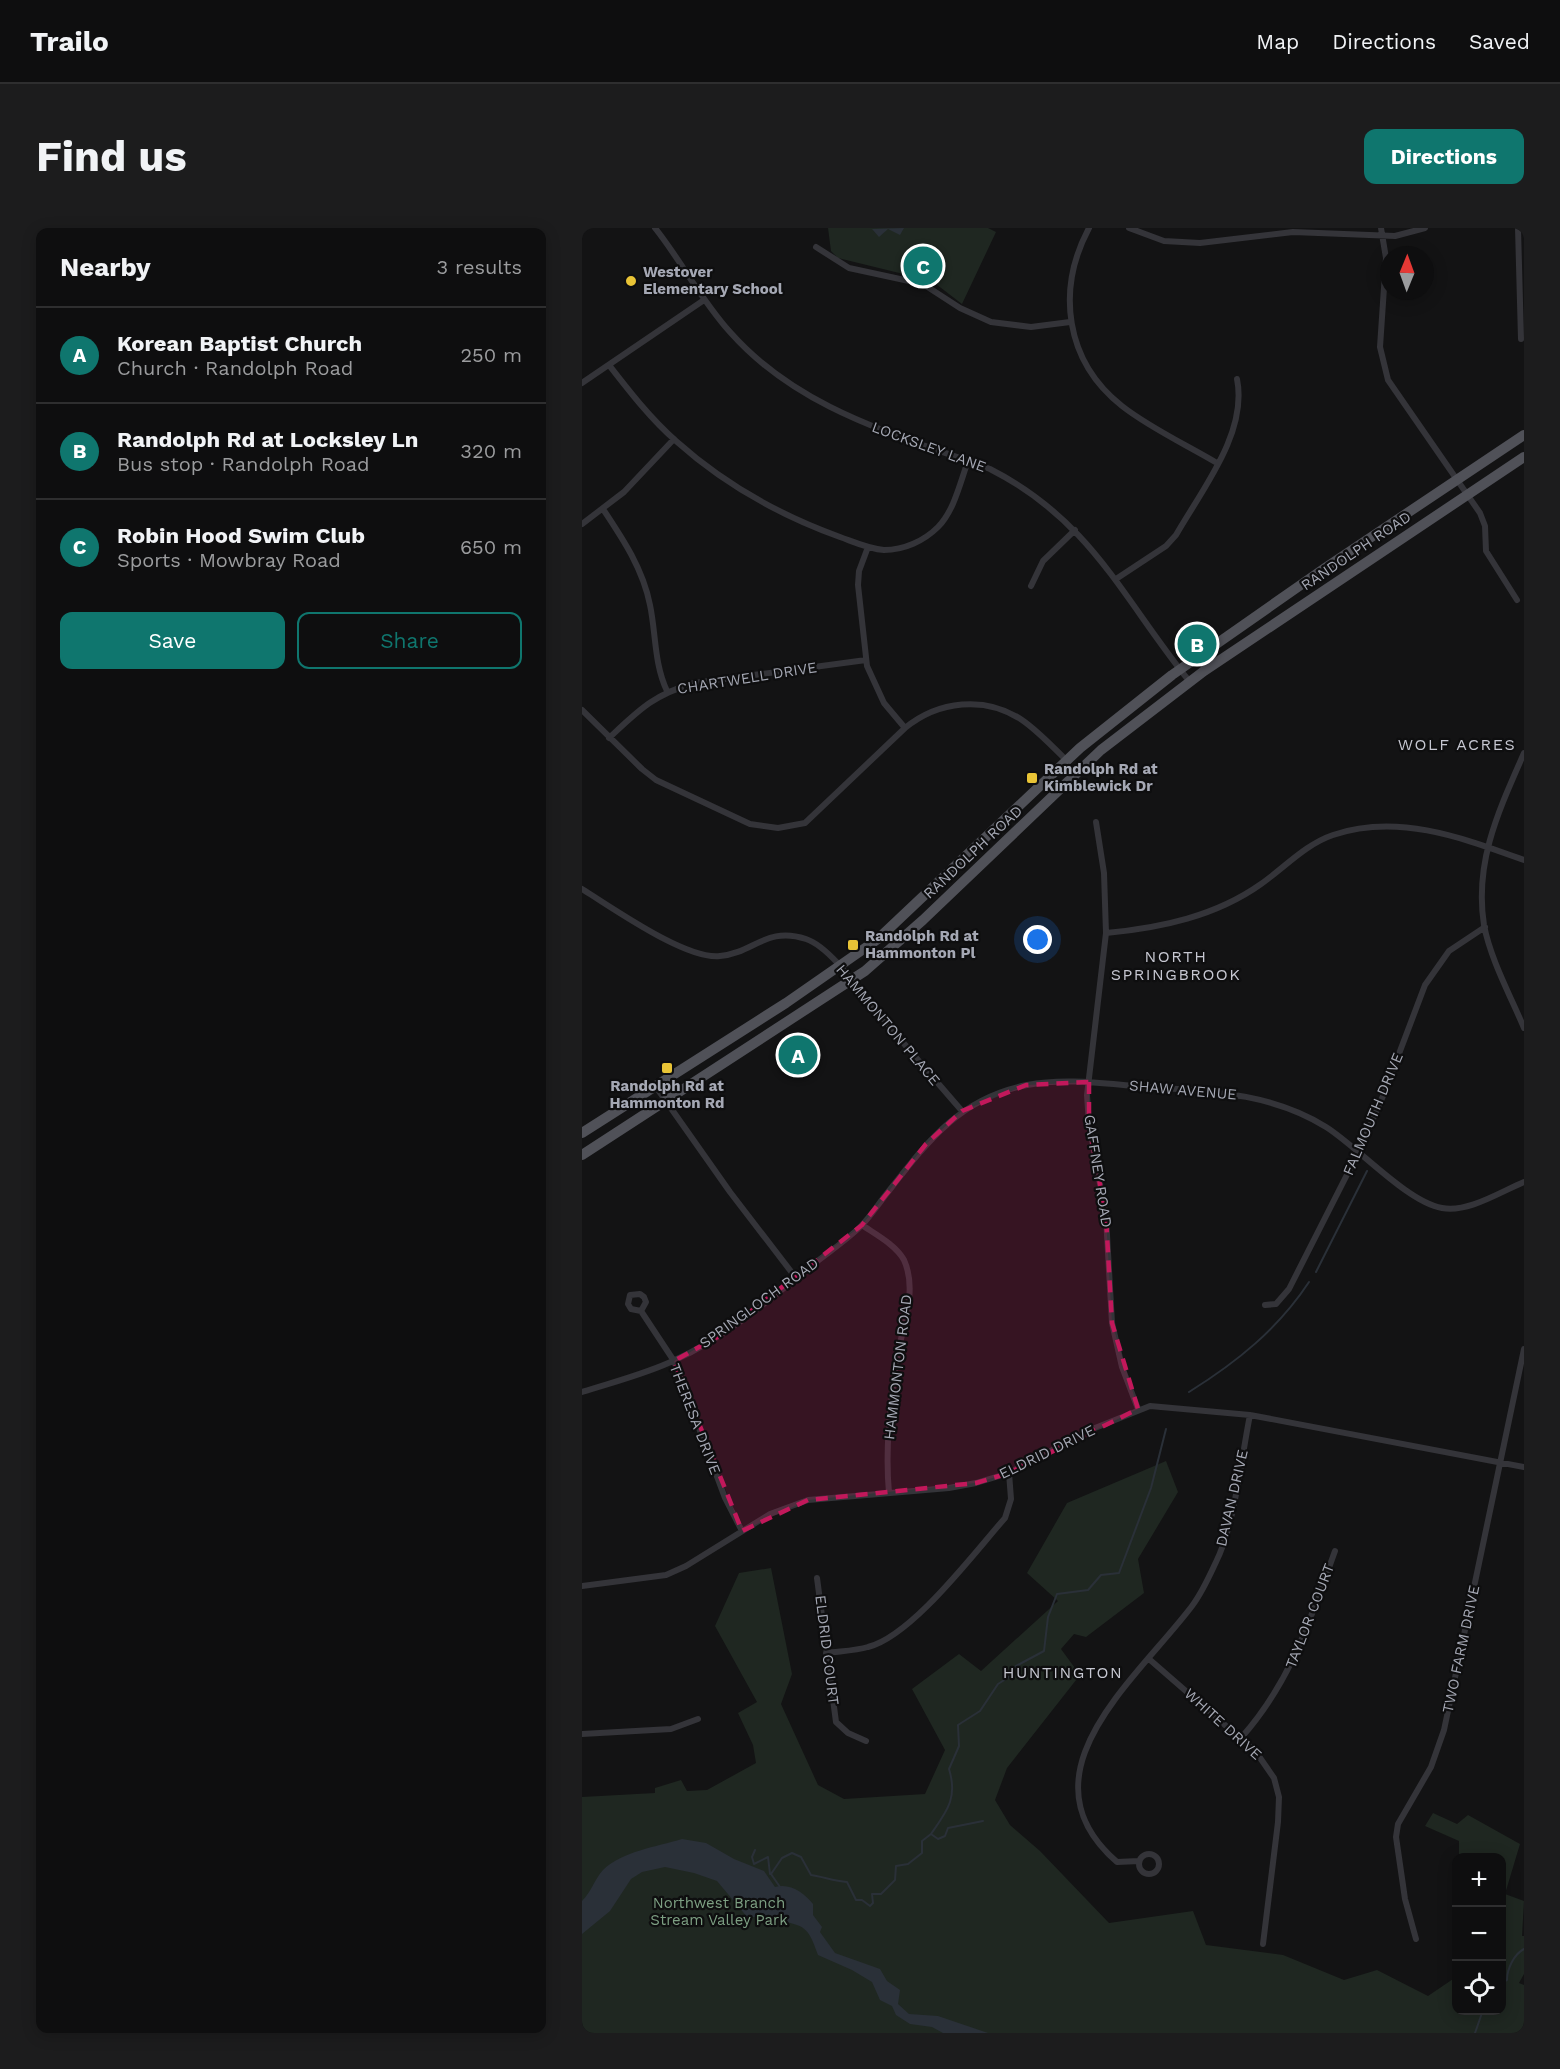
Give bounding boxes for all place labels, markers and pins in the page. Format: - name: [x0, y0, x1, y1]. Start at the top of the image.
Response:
- pin: C: [904, 243, 942, 288]
- place label: Westover Elementary School: [643, 263, 783, 298]
- marker: Westover Elementary School: [624, 274, 638, 288]
- pin: B: [1178, 622, 1216, 666]
- place label: Randolph Rd at Kimblewick Dr: [1044, 760, 1158, 795]
- marker: Randolph Rd at Kimblewick Dr: [1025, 771, 1039, 785]
- place label: Randolph Rd at Hammonton Pl: [865, 927, 979, 962]
- marker: Randolph Rd at Hammonton Pl: [846, 938, 860, 952]
- pin: A: [778, 1032, 818, 1078]
- marker: Randolph Rd at Hammonton Rd: [660, 1061, 674, 1075]
- place label: Randolph Rd at Hammonton Rd: [609, 1077, 725, 1112]

